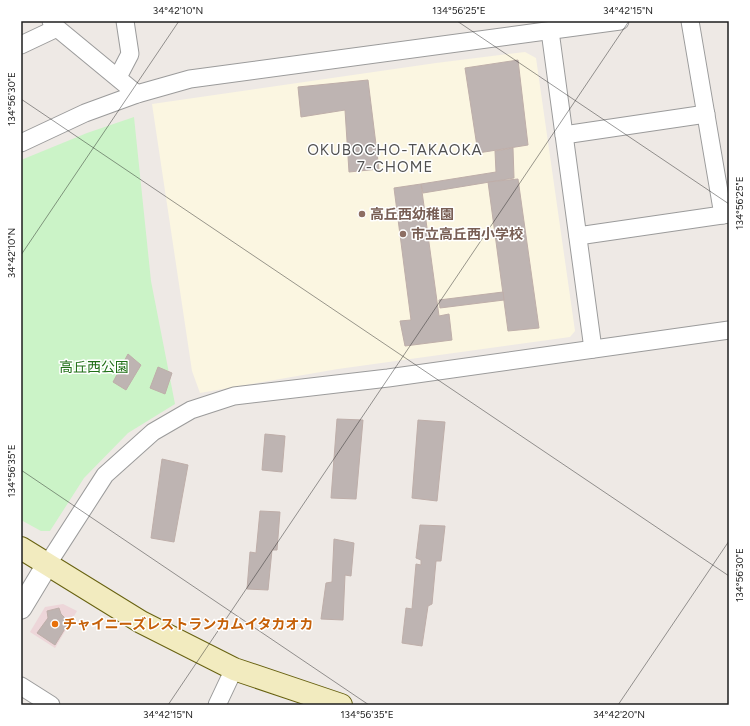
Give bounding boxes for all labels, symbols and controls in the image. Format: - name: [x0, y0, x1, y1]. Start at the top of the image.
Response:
- text: 34°42'10"N: [153, 4, 203, 17]
- text: 134°56'25"E: [432, 4, 486, 17]
- text: 34°42'15"N: [603, 4, 653, 17]
- text: 134°56'30"E: [5, 72, 18, 126]
- district label: OKUBOCHO-TAKAOKA 7-CHOME: [307, 141, 483, 176]
- text: 134°56'25"E: [733, 176, 746, 230]
- place label: 高丘西幼稚園: [370, 206, 454, 223]
- marker: 高丘西幼稚園: [357, 209, 367, 219]
- place label: 市立高丘西小学校: [411, 226, 523, 243]
- text: 34°42'10"N: [5, 228, 18, 278]
- marker: 市立高丘西小学校: [398, 229, 408, 239]
- park label: 高丘西公園: [59, 359, 129, 376]
- text: 134°56'35"E: [5, 444, 18, 498]
- text: 134°56'30"E: [733, 548, 746, 602]
- place label: チャイニーズレストランカムイタカオカ: [63, 616, 314, 633]
- marker: チャイニーズレストランカムイタカオカ: [50, 619, 60, 629]
- text: 34°42'15"N: [143, 708, 193, 721]
- text: 134°56'35"E: [340, 708, 394, 721]
- text: 34°42'20"N: [593, 708, 645, 721]

